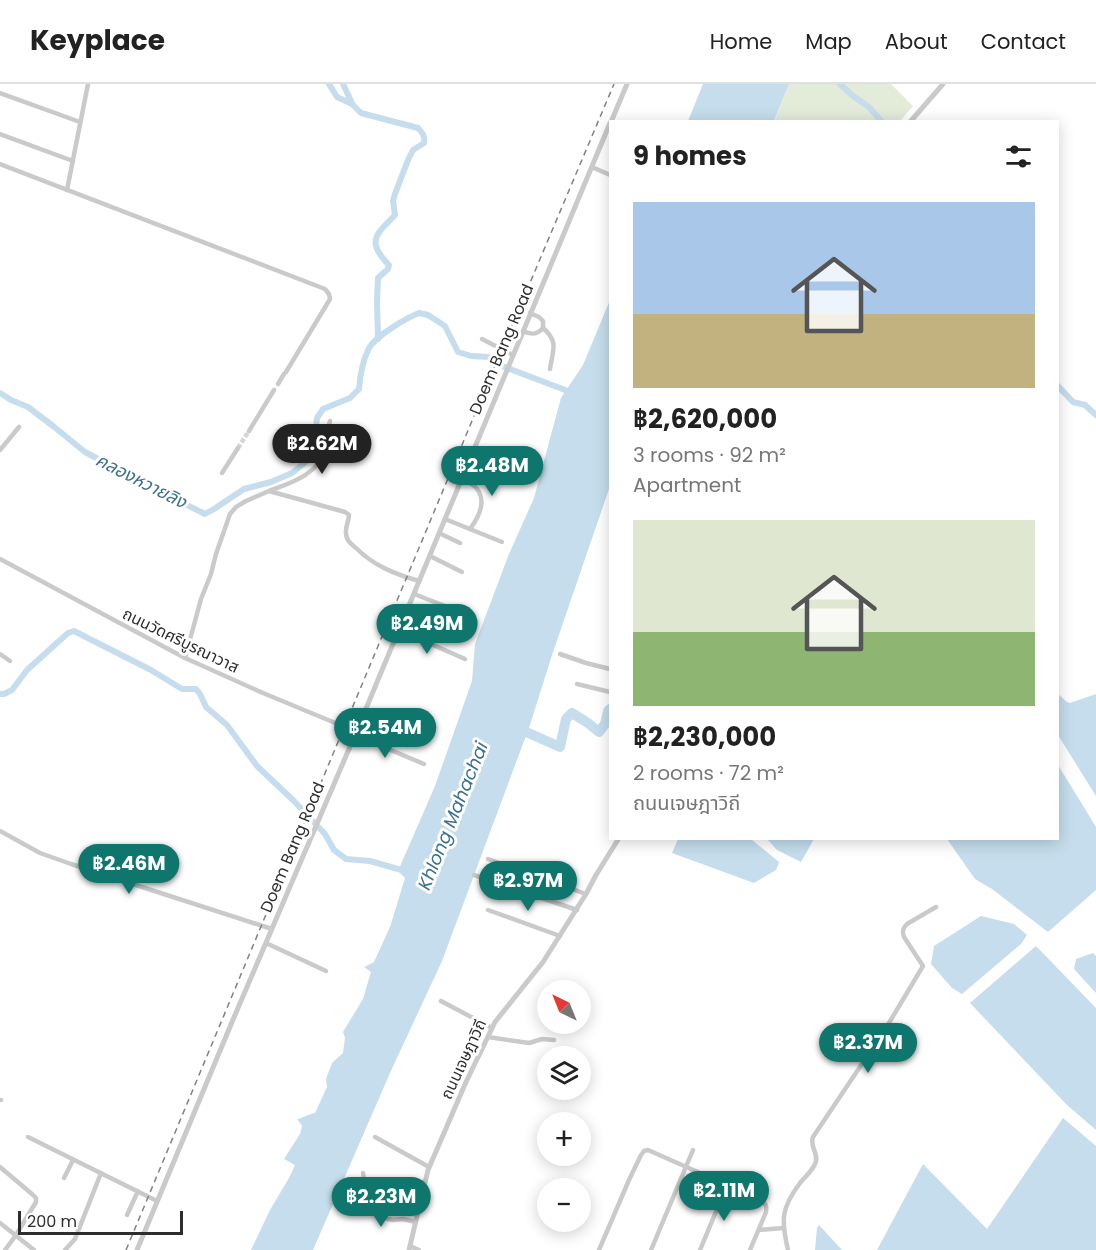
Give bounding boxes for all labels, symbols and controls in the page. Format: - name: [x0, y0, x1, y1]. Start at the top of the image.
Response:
- text: Keyplace: [30, 21, 165, 60]
- text: Home: [710, 27, 772, 56]
- text: Map: [805, 27, 852, 56]
- text: About: [885, 27, 948, 56]
- text: Contact: [981, 27, 1066, 56]
- text: 9 homes: [633, 138, 747, 174]
- icon: filters: [1002, 140, 1035, 173]
- icon: home: [780, 241, 888, 349]
- street label: Doem Bang Road: [464, 280, 539, 418]
- text: ฿2,620,000: [633, 401, 777, 437]
- pin: ฿2.62M: [273, 424, 371, 475]
- text: ฿2.62M: [286, 429, 358, 457]
- text: 3 rooms · 92 m²: [633, 441, 786, 469]
- pin: ฿2.48M: [443, 446, 541, 497]
- water label: คลองหวายลิง: [92, 447, 192, 515]
- text: ฿2.48M: [455, 451, 529, 479]
- text: Apartment: [633, 471, 741, 499]
- icon: home: [780, 559, 888, 667]
- street label: ถนนวัดศรีบูรณาวาส: [119, 602, 243, 679]
- pin: ฿2.49M: [378, 604, 476, 655]
- text: ฿2.49M: [391, 609, 463, 637]
- pin: ฿2.54M: [336, 708, 434, 759]
- text: ฿2.54M: [348, 713, 422, 741]
- text: ฿2,230,000: [633, 719, 776, 755]
- water label: Khlong Mahachai: [411, 737, 494, 894]
- text: 2 rooms · 72 m²: [633, 759, 784, 787]
- street label: Doem Bang Road: [255, 778, 330, 916]
- text: ถนนเจษฎาวิถี: [633, 789, 740, 817]
- pin: ฿2.46M: [80, 844, 178, 895]
- text: ฿2.46M: [92, 849, 166, 877]
- pin: ฿2.97M: [479, 861, 577, 912]
- text: ฿2.97M: [493, 866, 563, 894]
- north arrow: [537, 980, 591, 1034]
- map controls: [537, 980, 591, 1232]
- street label: ถนนเจษฎาวิถี: [435, 1015, 492, 1103]
- pin: ฿2.37M: [819, 1023, 917, 1074]
- text: ฿2.37M: [833, 1028, 903, 1056]
- button: layers: [537, 1046, 591, 1100]
- button: +: [537, 1112, 591, 1166]
- pin: ฿2.11M: [675, 1171, 773, 1222]
- text: ฿2.11M: [693, 1176, 755, 1204]
- pin: ฿2.23M: [332, 1177, 430, 1228]
- button: −: [537, 1178, 591, 1232]
- text: ฿2.23M: [346, 1182, 416, 1210]
- scale bar: [18, 1208, 183, 1236]
- text: 200 m: [27, 1210, 77, 1233]

